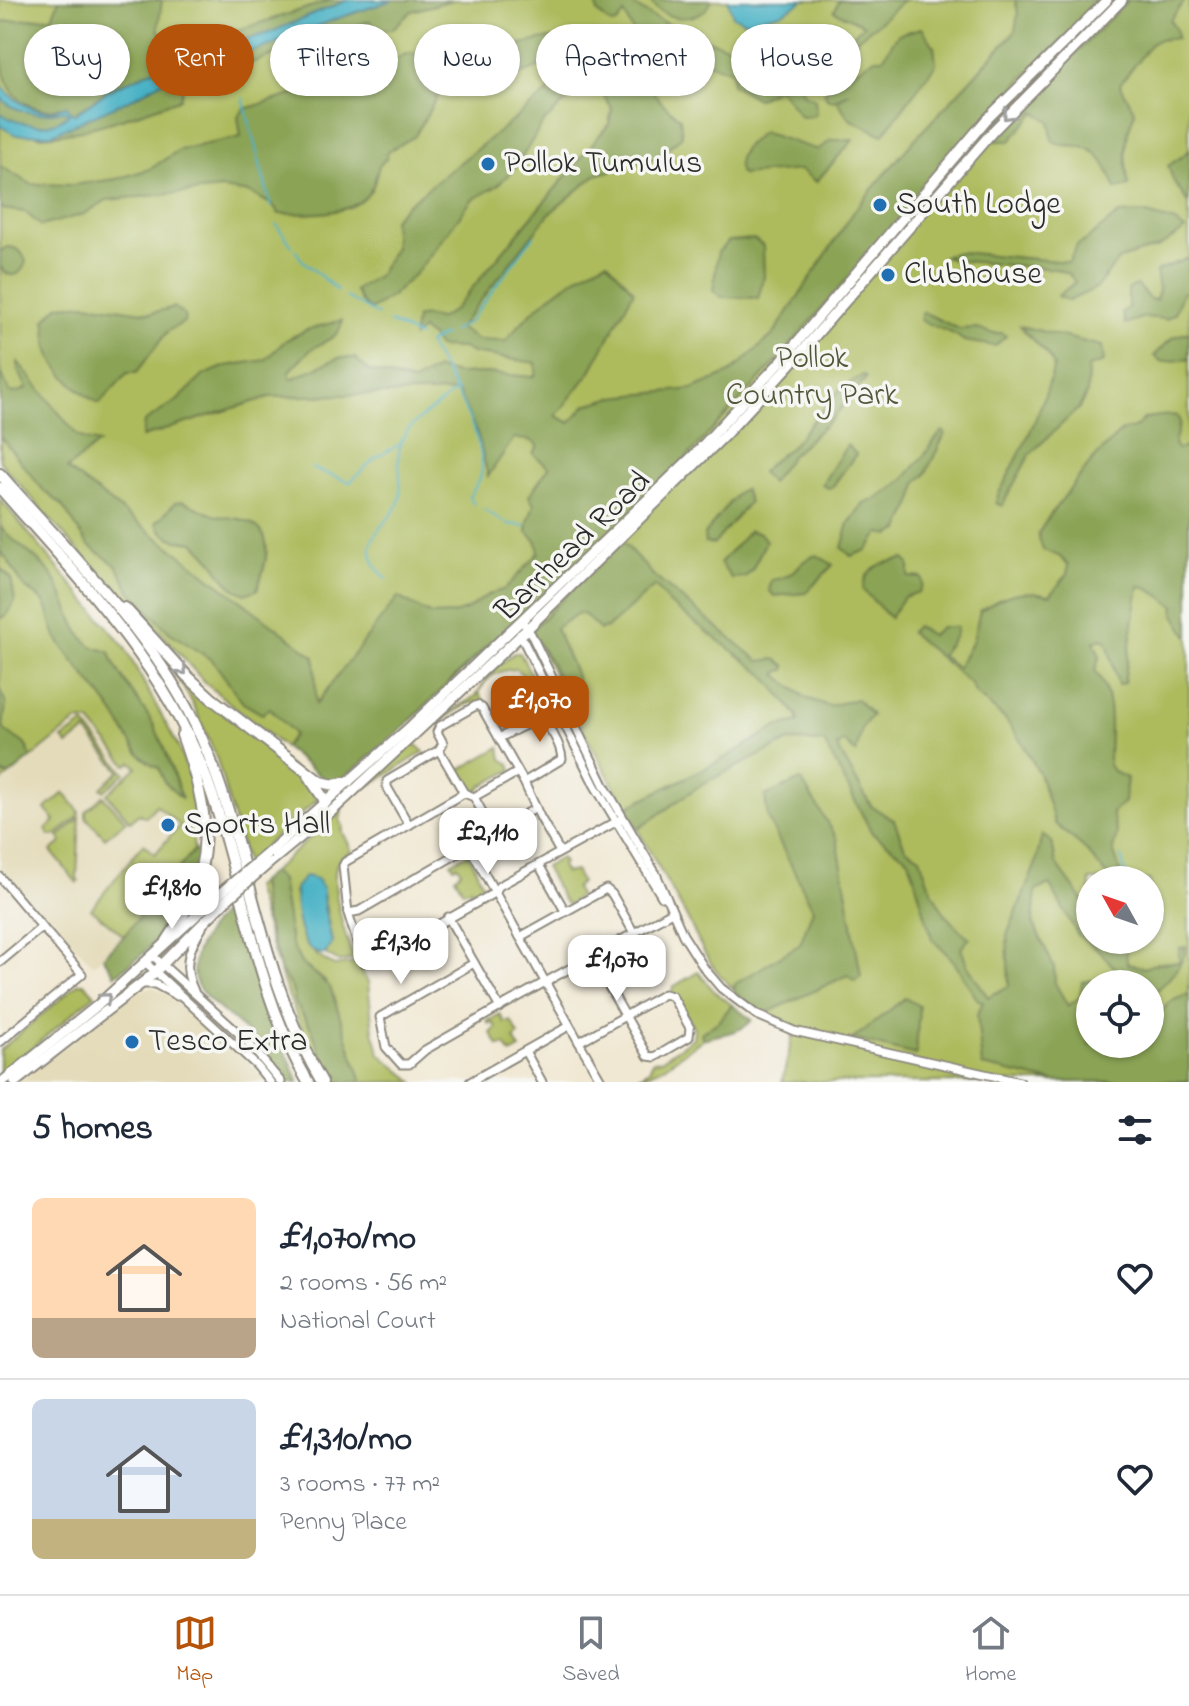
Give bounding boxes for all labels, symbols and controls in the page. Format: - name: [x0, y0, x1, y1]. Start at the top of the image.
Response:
- chip: Buy: [24, 24, 130, 96]
- chip: Rent: [146, 24, 254, 96]
- chip: Filters: [270, 24, 398, 96]
- chip: New: [414, 24, 520, 96]
- chip: Apartment: [536, 24, 715, 96]
- chip: House: [731, 24, 861, 96]
- one-way arrow: [1002, 106, 1017, 120]
- place label: Pollok Tumulus: [504, 141, 702, 188]
- marker: Pollok Tumulus: [479, 155, 497, 173]
- place label: South Lodge: [896, 182, 1061, 229]
- marker: South Lodge: [871, 196, 889, 214]
- place label: Clubhouse: [904, 252, 1042, 299]
- marker: Clubhouse: [879, 266, 897, 284]
- park label: Pollok Country Park: [726, 336, 899, 420]
- street label: Barrhead Road: [485, 460, 663, 634]
- one-way arrow: [172, 661, 187, 675]
- pin: £1,070: [475, 676, 605, 744]
- text: £1,070: [509, 683, 571, 721]
- place label: Sports Hall: [184, 802, 330, 849]
- pin: £2,110: [423, 808, 553, 876]
- text: £2,110: [457, 815, 519, 853]
- marker: Sports Hall: [159, 816, 177, 834]
- pin: £1,810: [107, 863, 237, 931]
- north arrow: [1076, 866, 1164, 954]
- map controls: [1076, 866, 1164, 1058]
- text: £1,810: [143, 870, 201, 908]
- pin: £1,310: [336, 918, 466, 986]
- text: £1,310: [371, 925, 431, 963]
- pin: £1,070: [552, 935, 682, 1003]
- text: £1,070: [586, 942, 648, 980]
- button: locate: [1076, 970, 1164, 1058]
- one-way arrow: [97, 993, 112, 1008]
- place label: Tesco Extra: [148, 1019, 308, 1066]
- marker: Tesco Extra: [123, 1033, 141, 1051]
- text: 5 homes: [32, 1105, 153, 1155]
- icon: filters: [1113, 1108, 1157, 1152]
- text: £1,070/mo: [280, 1215, 416, 1265]
- icon: home: [96, 1230, 192, 1326]
- icon: heart: [1113, 1256, 1157, 1300]
- text: 2 rooms · 56 m²: [280, 1265, 447, 1303]
- text: National Court: [280, 1303, 436, 1341]
- text: £1,310/mo: [280, 1416, 412, 1466]
- icon: home: [96, 1431, 192, 1527]
- icon: heart: [1113, 1457, 1157, 1501]
- text: 3 rooms · 77 m²: [280, 1466, 440, 1504]
- text: Penny Place: [280, 1504, 407, 1542]
- tab: Map: [173, 1611, 217, 1691]
- tab: Saved: [562, 1611, 620, 1691]
- tab: Home: [965, 1611, 1016, 1691]

